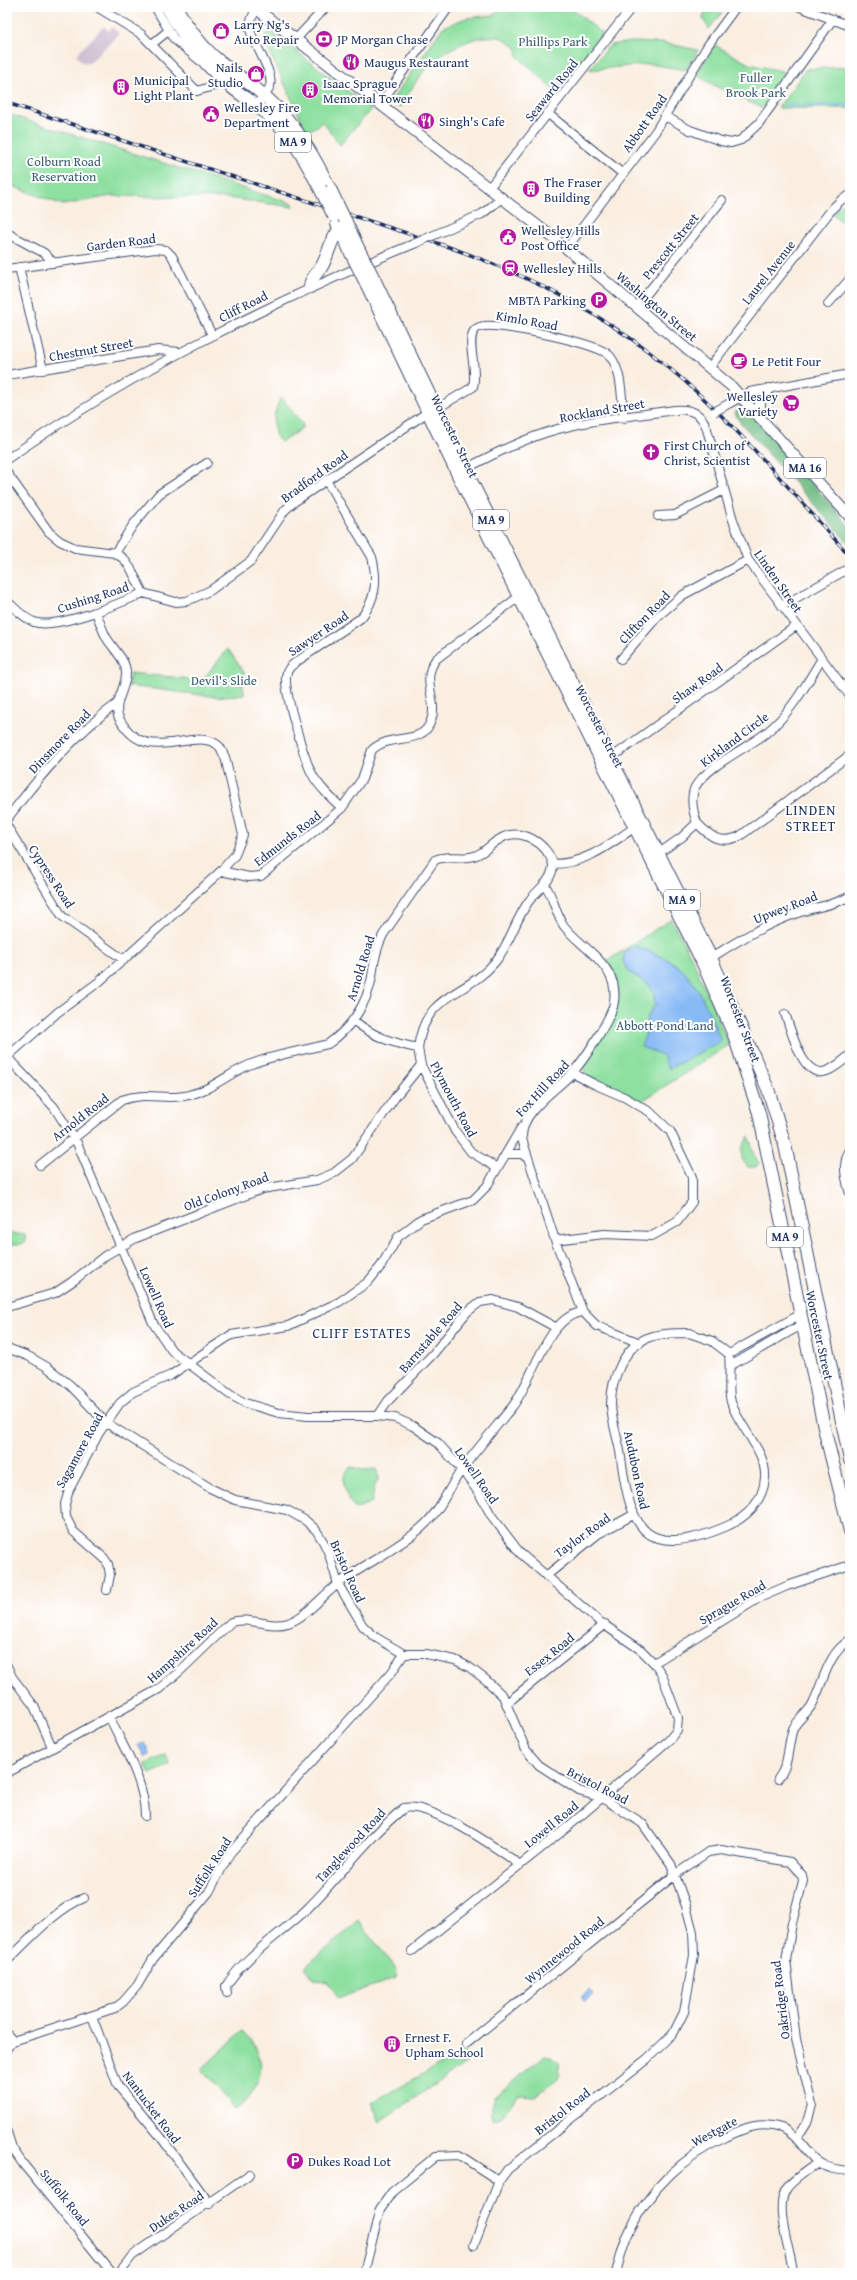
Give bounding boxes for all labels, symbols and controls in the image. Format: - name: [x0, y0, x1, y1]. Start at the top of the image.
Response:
- place label: Larry Ng's Auto Repair: [234, 15, 299, 49]
- shop icon: Larry Ng's Auto Repair: [211, 21, 231, 41]
- bank icon: JP Morgan Chase: [314, 29, 334, 49]
- place label: JP Morgan Chase: [335, 30, 428, 49]
- park label: Phillips Park: [518, 32, 588, 51]
- restaurant icon: Maugus Restaurant: [341, 52, 361, 72]
- place label: Maugus Restaurant: [364, 53, 470, 72]
- street label: Seaward Road: [520, 55, 583, 126]
- place label: Nails Studio: [208, 58, 243, 92]
- shop icon: Nails Studio: [246, 64, 266, 84]
- park label: Fuller Brook Park: [726, 68, 787, 102]
- place label: Municipal Light Plant: [134, 71, 194, 105]
- place label: Isaac Sprague Memorial Tower: [323, 74, 413, 108]
- building icon: Municipal Light Plant: [111, 77, 131, 97]
- building icon: Isaac Sprague Memorial Tower: [300, 80, 320, 100]
- street label: Abbott Road: [617, 90, 672, 156]
- place label: Wellesley Fire Department: [224, 98, 300, 132]
- public building icon: Wellesley Fire Department: [201, 104, 221, 124]
- restaurant icon: Singh's Cafe: [416, 111, 436, 131]
- place label: Singh's Cafe: [439, 112, 505, 131]
- road number: MA 9: [275, 132, 311, 152]
- park label: Colburn Road Reservation: [27, 152, 101, 186]
- place label: The Fraser Building: [544, 173, 603, 207]
- building icon: The Fraser Building: [521, 179, 541, 199]
- street label: Prescott Street: [638, 209, 703, 284]
- place label: Wellesley Hills Post Office: [521, 221, 600, 255]
- public building icon: Wellesley Hills Post Office: [498, 227, 518, 247]
- street label: Garden Road: [85, 229, 157, 256]
- street label: Laurel Avenue: [737, 236, 800, 309]
- station icon: Wellesley Hills: [500, 258, 520, 278]
- place label: Wellesley Hills: [523, 259, 602, 278]
- street label: Washington Street: [612, 267, 702, 346]
- street label: Cliff Road: [215, 286, 271, 327]
- parking icon: MBTA Parking: [589, 290, 609, 310]
- place label: MBTA Parking: [508, 291, 587, 310]
- street label: Kimlo Road: [495, 306, 559, 335]
- street label: Chestnut Street: [48, 333, 135, 366]
- cafe icon: Le Petit Four: [729, 351, 749, 371]
- place label: Le Petit Four: [752, 352, 822, 371]
- place label: Wellesley Variety: [727, 387, 779, 421]
- street label: Worcester Street: [426, 391, 483, 482]
- supermarket icon: Wellesley Variety: [781, 393, 801, 413]
- street label: Rockland Street: [558, 394, 647, 427]
- place label: First Church of Christ, Scientist: [664, 436, 751, 470]
- church icon: First Church of Christ, Scientist: [641, 442, 661, 462]
- street label: Bradford Road: [277, 446, 352, 507]
- road number: MA 16: [784, 458, 826, 478]
- road number: MA 9: [473, 510, 509, 530]
- street label: Linden Street: [750, 546, 808, 617]
- street label: Cushing Road: [55, 577, 131, 618]
- street label: Clifton Road: [614, 587, 675, 648]
- street label: Sawyer Road: [284, 606, 352, 661]
- street label: Shaw Road: [668, 658, 727, 708]
- park label: Devil's Slide: [191, 671, 257, 690]
- street label: Worcester Street: [570, 681, 629, 772]
- street label: Dinsmore Road: [24, 705, 95, 778]
- street label: Kirkland Circle: [696, 707, 773, 771]
- district label: LINDEN STREET: [785, 800, 837, 836]
- street label: Edmunds Road: [250, 806, 325, 871]
- street label: Cypress Road: [24, 841, 79, 912]
- street label: Upwey Road: [750, 887, 820, 928]
- road number: MA 9: [664, 890, 700, 910]
- street label: Arnold Road: [341, 933, 379, 1003]
- street label: Worcester Street: [715, 973, 766, 1066]
- park label: Abbott Pond Land: [616, 1016, 714, 1035]
- street label: Fox Hill Road: [511, 1056, 574, 1121]
- street label: Plymouth Road: [426, 1058, 482, 1141]
- street label: Arnold Road: [48, 1089, 113, 1146]
- street label: Old Colony Road: [181, 1167, 271, 1216]
- road number: MA 9: [767, 1227, 803, 1247]
- street label: Lowell Road: [135, 1264, 179, 1331]
- street label: Worcester Street: [801, 1289, 838, 1382]
- street label: Barnstable Road: [394, 1298, 467, 1377]
- district label: CLIFF ESTATES: [313, 1323, 412, 1343]
- street label: Sagamore Road: [51, 1409, 108, 1491]
- street label: Audubon Road: [619, 1429, 654, 1511]
- street label: Lowell Road: [450, 1443, 503, 1507]
- street label: Taylor Road: [550, 1509, 614, 1562]
- street label: Bristol Road: [325, 1537, 370, 1605]
- street label: Sprague Road: [695, 1576, 769, 1629]
- street label: Hampshire Road: [143, 1613, 222, 1687]
- street label: Essex Road: [520, 1628, 578, 1680]
- street label: Bristol Road: [564, 1762, 632, 1809]
- street label: Lowell Road: [520, 1796, 583, 1852]
- street label: Tanglewood Road: [311, 1804, 390, 1887]
- street label: Suffolk Road: [183, 1833, 236, 1901]
- street label: Wynnewood Road: [520, 1912, 608, 1988]
- street label: Oakridge Road: [766, 1959, 795, 2040]
- place label: Ernest F. Upham School: [405, 2028, 484, 2062]
- building icon: Ernest F. Upham School: [382, 2034, 402, 2054]
- street label: Nantucket Road: [118, 2067, 185, 2147]
- street label: Bristol Road: [530, 2083, 594, 2139]
- street label: Westgate: [688, 2111, 741, 2151]
- parking icon: Dukes Road Lot: [285, 2151, 305, 2171]
- place label: Dukes Road Lot: [308, 2152, 391, 2171]
- street label: Suffolk Road: [36, 2165, 94, 2230]
- street label: Dukes Road: [145, 2186, 208, 2237]

